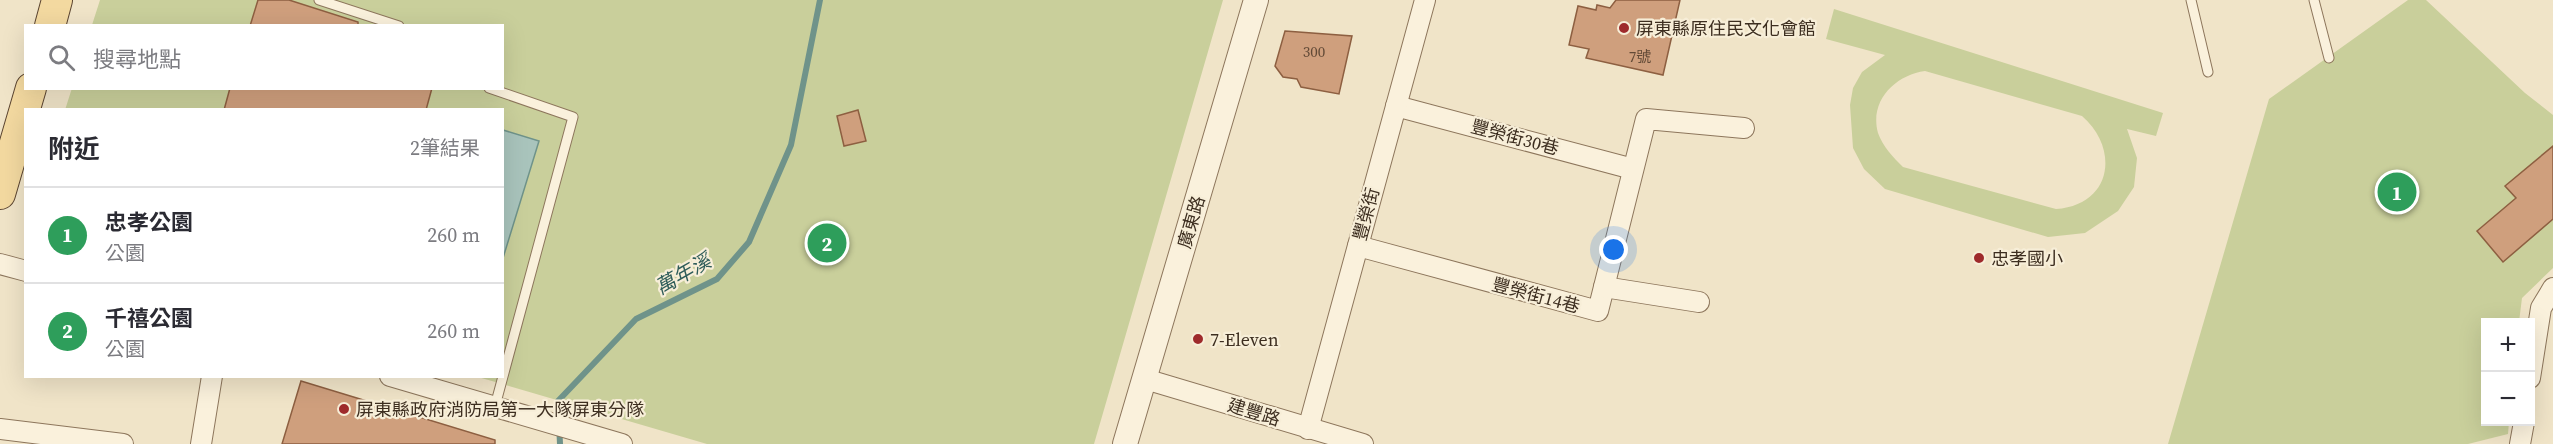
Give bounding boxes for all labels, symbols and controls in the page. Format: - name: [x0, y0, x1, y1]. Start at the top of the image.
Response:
- place label: 屏東縣原住民文化會館: [1636, 16, 1816, 41]
- marker: 屏東縣原住民文化會館: [1617, 21, 1631, 35]
- search box: [24, 24, 504, 90]
- icon: search: [45, 41, 78, 74]
- house number: 300: [1303, 41, 1325, 62]
- text: 搜尋地點: [93, 44, 181, 74]
- house number: 7號: [1629, 46, 1651, 67]
- street label: 豐榮街30巷: [1468, 113, 1562, 161]
- text: 附近: [48, 131, 100, 167]
- text: 2筆結果: [410, 134, 480, 162]
- pin: 1: [2378, 170, 2416, 214]
- street label: 豐榮街: [1347, 185, 1385, 243]
- street label: 廣東路: [1172, 193, 1210, 251]
- text: 忠孝公園: [105, 207, 193, 237]
- pin: 2: [808, 220, 846, 266]
- text: 1: [62, 221, 73, 249]
- text: 260 m: [427, 221, 480, 249]
- your location: [1599, 235, 1628, 264]
- text: 公園: [105, 239, 145, 267]
- water label: 萬年溪: [650, 245, 719, 301]
- place label: 忠孝國小: [1991, 246, 2063, 271]
- marker: 忠孝國小: [1972, 251, 1986, 265]
- street label: 豐榮街14巷: [1489, 271, 1583, 319]
- text: 千禧公園: [105, 303, 193, 333]
- text: 2: [62, 317, 73, 345]
- text: 260 m: [427, 317, 480, 345]
- map controls: [2481, 318, 2535, 426]
- button: +: [2481, 318, 2535, 372]
- place label: 7-Eleven: [1210, 327, 1279, 352]
- marker: 7-Eleven: [1191, 332, 1205, 346]
- text: 公園: [105, 335, 145, 363]
- button: −: [2481, 372, 2535, 426]
- street label: 建豐路: [1225, 392, 1283, 432]
- place label: 屏東縣政府消防局第一大隊屏東分隊: [356, 397, 644, 422]
- marker: 屏東縣政府消防局第一大隊屏東分隊: [337, 402, 351, 416]

